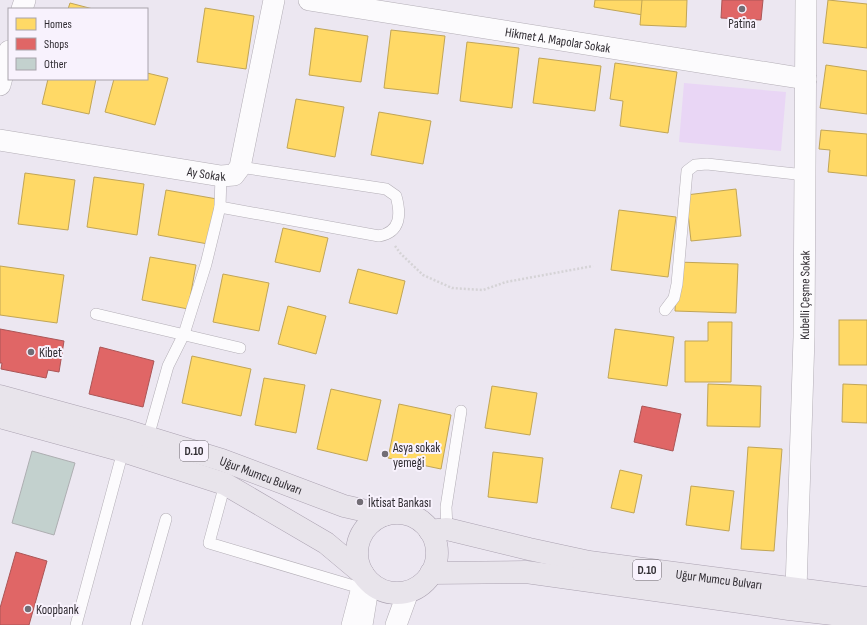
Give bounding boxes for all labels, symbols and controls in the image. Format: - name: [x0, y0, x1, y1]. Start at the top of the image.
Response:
- marker: Patina: [737, 4, 747, 14]
- legend: [8, 8, 148, 80]
- place label: Patina: [728, 16, 756, 32]
- text: Homes: [44, 17, 72, 32]
- street label: Hikmet A. Mapolar Sokak: [504, 24, 612, 57]
- text: Shops: [44, 37, 69, 52]
- text: Other: [44, 57, 68, 72]
- street label: Ay Sokak: [185, 163, 226, 185]
- street label: Kubelli Çeşme Sokak: [797, 250, 814, 340]
- place label: Kibet: [39, 345, 62, 361]
- marker: Kibet: [26, 347, 36, 357]
- place label: Asya sokak yemeği: [392, 440, 440, 471]
- road number: D.10: [180, 441, 208, 461]
- marker: Asya sokak yemeği: [380, 449, 390, 459]
- street label: Uğur Mumcu Bulvarı: [217, 453, 304, 499]
- place label: İktisat Bankası: [368, 494, 431, 511]
- marker: İktisat Bankası: [355, 497, 365, 507]
- road number: D.10: [633, 560, 661, 580]
- street label: Uğur Mumcu Bulvarı: [675, 566, 763, 593]
- place label: Koopbank: [36, 602, 79, 618]
- marker: Koopbank: [23, 604, 33, 614]

